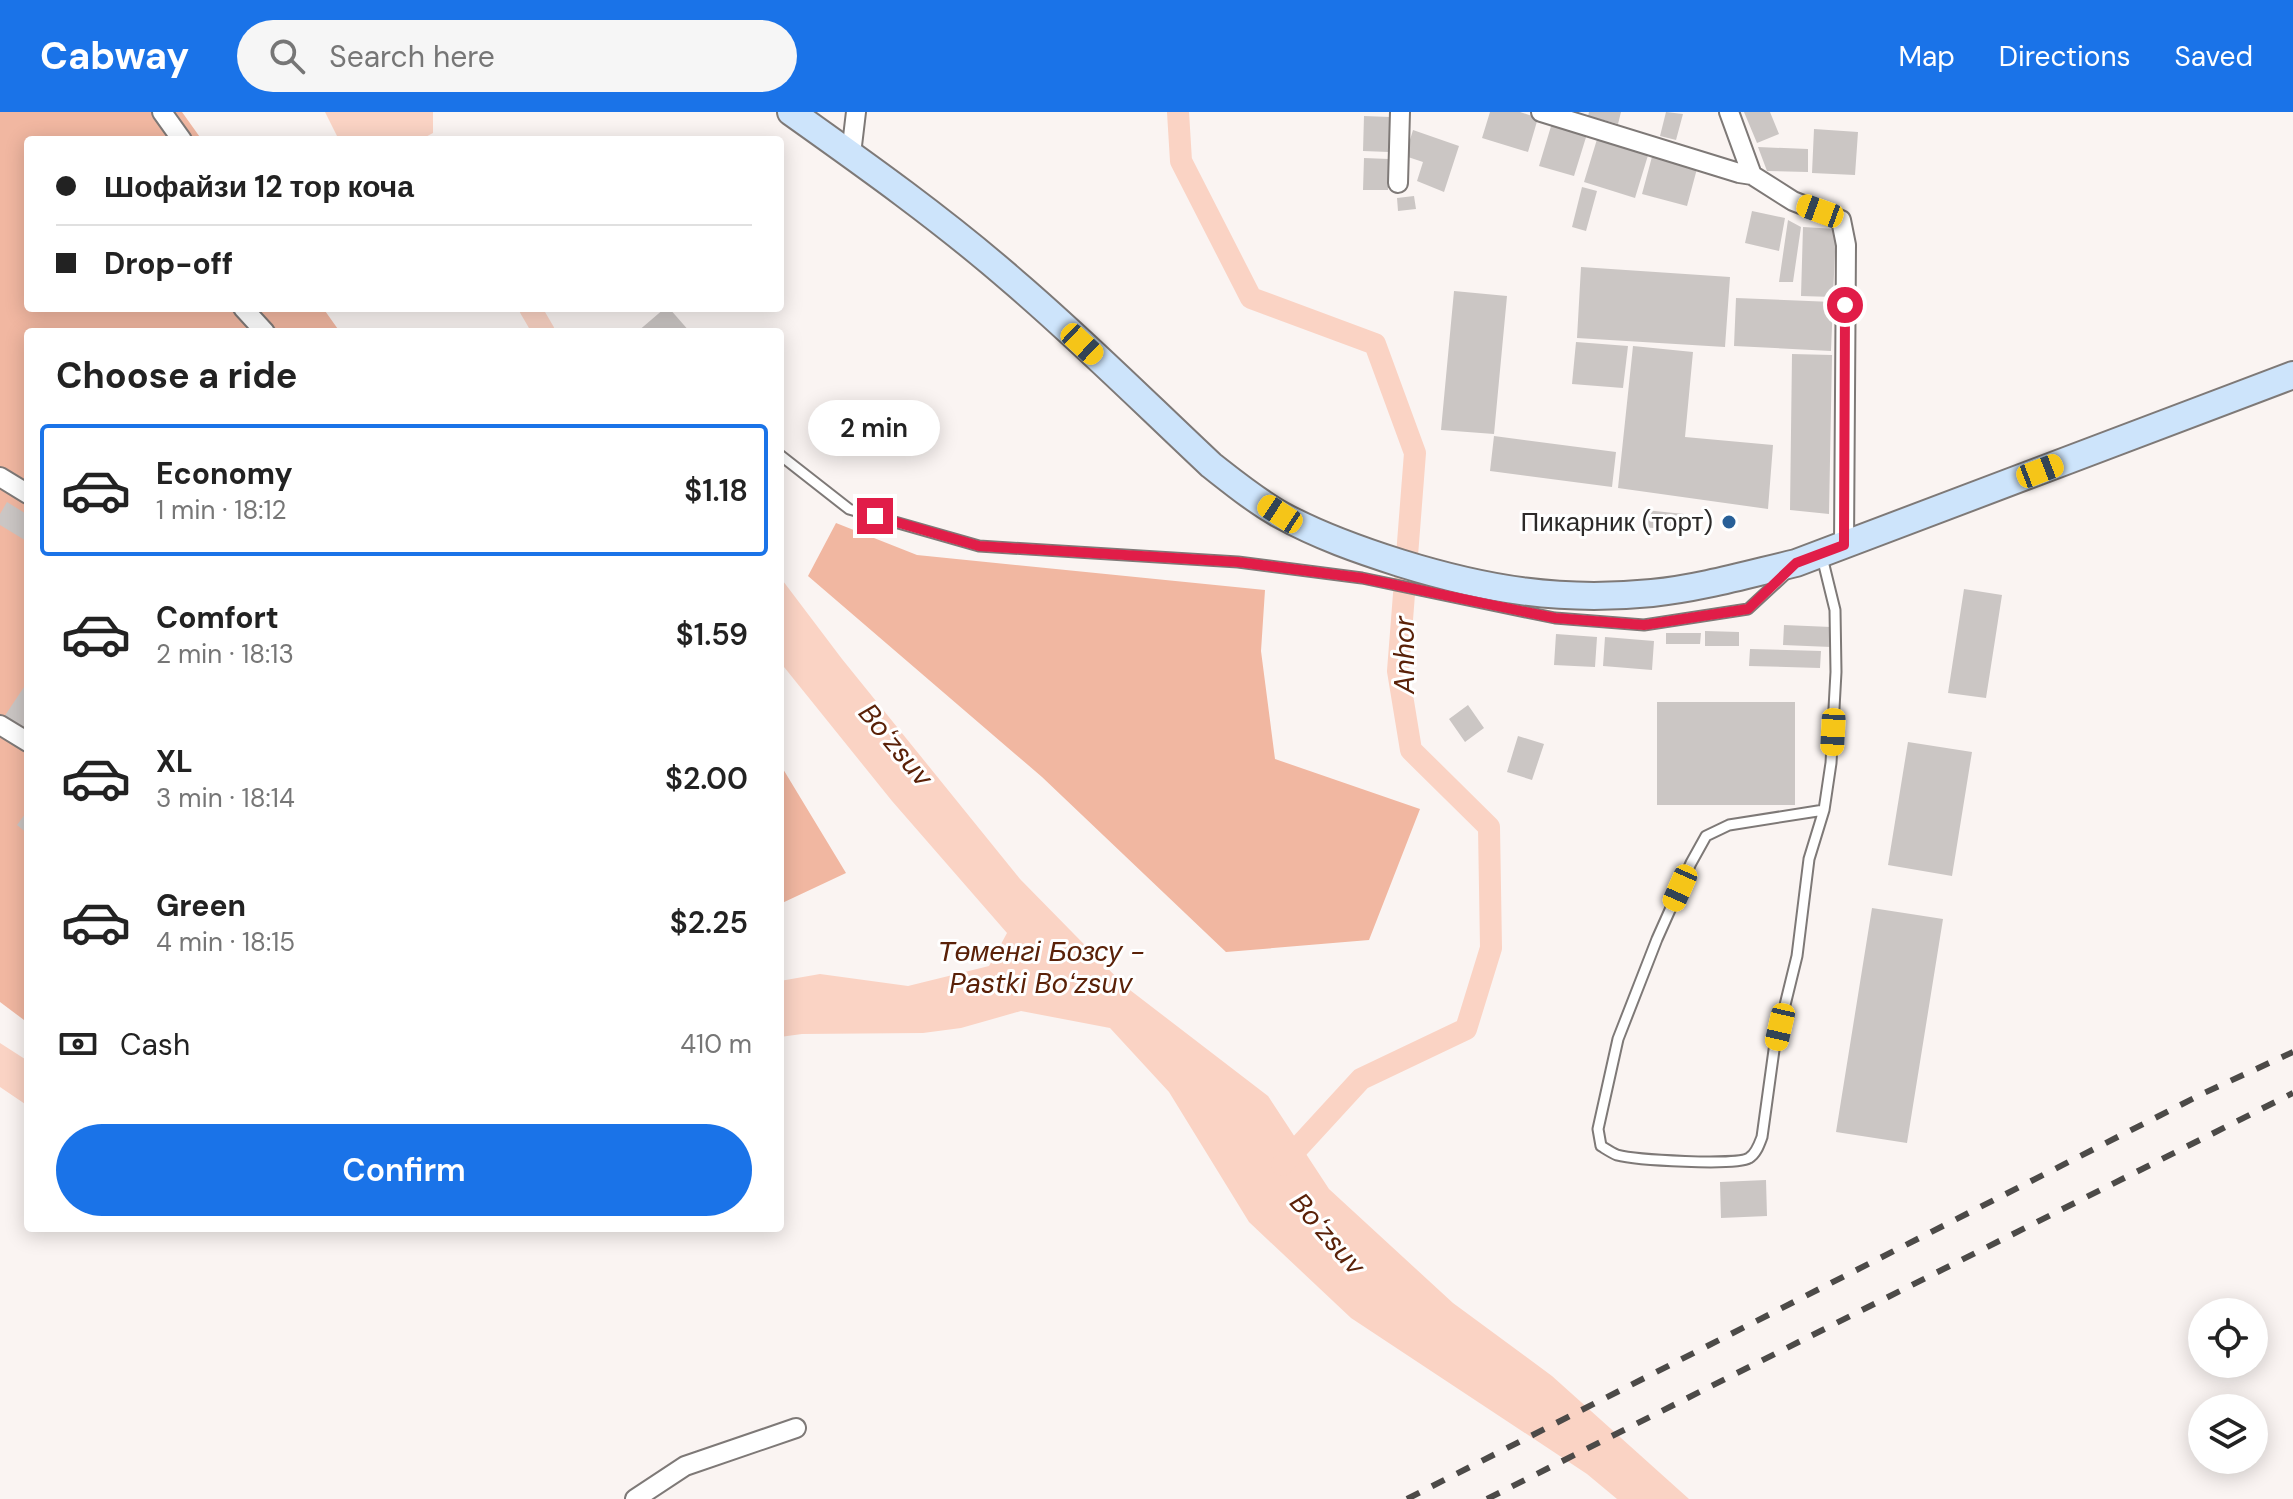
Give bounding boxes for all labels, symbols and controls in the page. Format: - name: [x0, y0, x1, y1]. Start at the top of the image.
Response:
- search box: [237, 20, 797, 92]
- text: Cabway: [40, 31, 189, 81]
- icon: search: [265, 34, 309, 78]
- text: Search here: [329, 37, 495, 76]
- text: Map: [1898, 38, 1955, 75]
- text: Directions: [1999, 38, 2131, 75]
- text: Saved: [2175, 38, 2253, 75]
- text: Шофайзи 12 тор коча: [104, 167, 414, 206]
- car: [1793, 192, 1847, 230]
- text: Drop-off: [104, 244, 233, 283]
- route start: [1827, 287, 1863, 323]
- car: [1056, 319, 1108, 369]
- text: Choose a ride: [56, 352, 297, 399]
- callout: 2 min: [809, 400, 941, 456]
- text: 2 min: [840, 411, 908, 445]
- car: [2013, 451, 2067, 491]
- icon: car: [60, 454, 132, 526]
- text: Economy: [156, 454, 293, 493]
- text: $1.18: [684, 471, 748, 510]
- car: [1253, 491, 1307, 537]
- text: 1 min · 18:12: [156, 493, 287, 527]
- route end: [857, 498, 893, 534]
- place label: Пикарник (торт): [1520, 505, 1713, 539]
- marker: Пикарник (торт): [1720, 513, 1738, 531]
- icon: car: [60, 598, 132, 670]
- text: Comfort: [156, 598, 279, 637]
- text: $1.59: [676, 615, 748, 654]
- water label: Anhor: [1386, 615, 1423, 695]
- text: 2 min · 18:13: [156, 637, 294, 671]
- water label: Boʻzsuv: [850, 696, 942, 795]
- car: [1820, 707, 1846, 757]
- icon: car: [60, 742, 132, 814]
- text: XL: [156, 742, 193, 781]
- text: $2.00: [665, 759, 748, 798]
- text: 3 min · 18:14: [156, 781, 295, 815]
- car: [1659, 861, 1701, 915]
- icon: car: [60, 886, 132, 958]
- text: Green: [156, 886, 246, 925]
- text: $2.25: [670, 903, 748, 942]
- text: 4 min · 18:15: [156, 925, 295, 959]
- water label: Төменгі Бозсу - Pastki Boʻzsuv: [938, 933, 1144, 1002]
- car: [1763, 1001, 1797, 1053]
- icon: cash: [56, 1022, 100, 1066]
- text: Cash: [120, 1025, 190, 1064]
- text: 410 m: [680, 1027, 752, 1061]
- button: Confirm: [56, 1124, 752, 1216]
- water label: Boʻzsuv: [1282, 1185, 1375, 1284]
- map controls: [2188, 1298, 2268, 1474]
- button: locate: [2188, 1298, 2268, 1378]
- button: layers: [2188, 1394, 2268, 1474]

